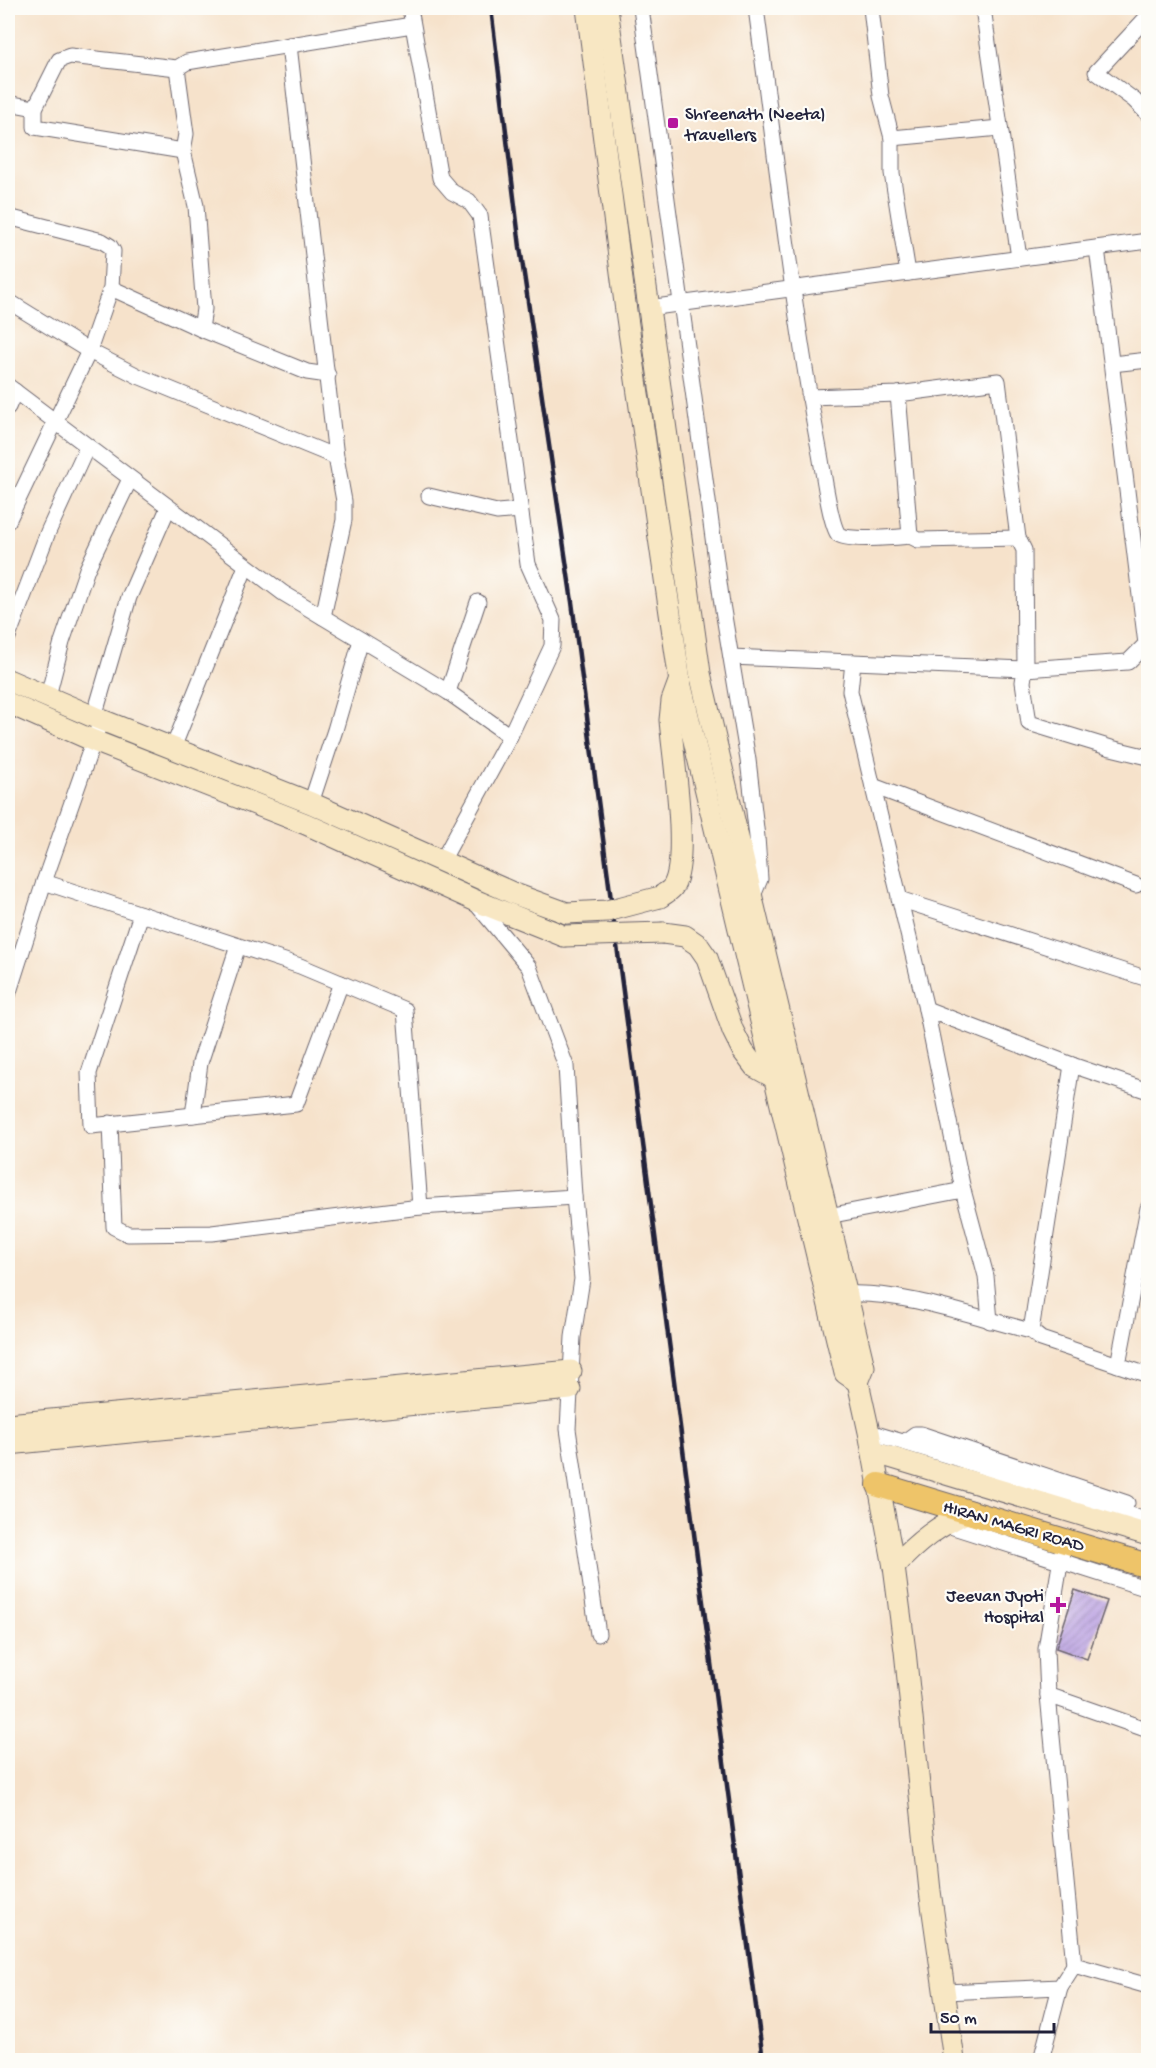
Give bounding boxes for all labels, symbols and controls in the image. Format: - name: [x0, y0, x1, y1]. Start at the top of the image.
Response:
- place label: Shreenath (Neeta) travellers: [684, 105, 826, 147]
- marker: Shreenath (Neeta) travellers: [666, 116, 680, 130]
- street label: HIRAN MAGRI ROAD: [940, 1497, 1087, 1558]
- place label: Jeevan Jyoti Hospital: [946, 1587, 1044, 1629]
- marker: Jeevan Jyoti Hospital: [1049, 1596, 1067, 1614]
- scale bar: [931, 1996, 1054, 2034]
- text: 50 m: [940, 2009, 977, 2030]

